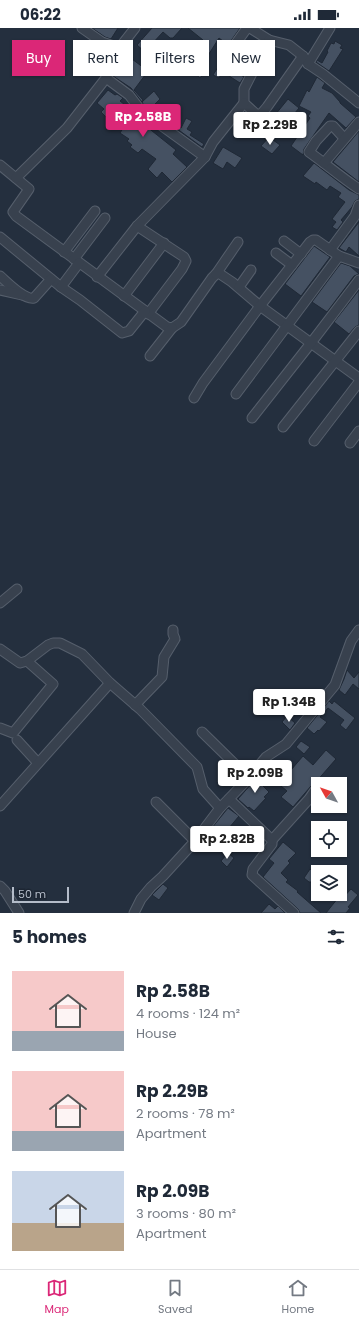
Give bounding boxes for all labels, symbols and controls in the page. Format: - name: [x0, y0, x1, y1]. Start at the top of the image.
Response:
- text: 06:22: [20, 4, 61, 25]
- chip: Buy: [12, 40, 65, 76]
- chip: Rent: [73, 40, 133, 76]
- chip: Filters: [141, 40, 209, 76]
- chip: New: [217, 40, 275, 76]
- pin: Rp 2.58B: [102, 104, 184, 138]
- text: Rp 2.58B: [115, 107, 171, 126]
- pin: Rp 2.29B: [229, 112, 311, 146]
- text: Rp 2.29B: [242, 115, 298, 134]
- pin: Rp 1.34B: [248, 689, 330, 723]
- text: Rp 1.34B: [262, 692, 316, 711]
- pin: Rp 2.09B: [214, 760, 296, 794]
- text: Rp 2.09B: [227, 763, 283, 782]
- north arrow: [311, 777, 347, 813]
- map controls: [311, 777, 347, 901]
- button: locate: [311, 821, 347, 857]
- pin: Rp 2.82B: [186, 826, 268, 860]
- text: Rp 2.82B: [199, 829, 255, 848]
- button: layers: [311, 865, 347, 901]
- scale bar: [12, 885, 69, 904]
- text: 50 m: [18, 886, 46, 902]
- text: 5 homes: [12, 925, 87, 949]
- icon: filters: [325, 926, 347, 948]
- text: Rp 2.58B: [136, 979, 210, 1003]
- icon: home: [44, 987, 92, 1035]
- text: 4 rooms · 124 m²: [136, 1004, 240, 1023]
- text: House: [136, 1024, 176, 1043]
- text: Rp 2.29B: [136, 1079, 208, 1103]
- icon: home: [44, 1087, 92, 1135]
- text: 2 rooms · 78 m²: [136, 1104, 235, 1123]
- text: Apartment: [136, 1124, 206, 1143]
- text: Rp 2.09B: [136, 1179, 209, 1203]
- icon: home: [44, 1187, 92, 1235]
- text: 3 rooms · 80 m²: [136, 1204, 236, 1223]
- text: Apartment: [136, 1224, 206, 1243]
- tab: Map: [45, 1277, 69, 1318]
- tab: Saved: [158, 1277, 192, 1318]
- tab: Home: [282, 1277, 314, 1318]

